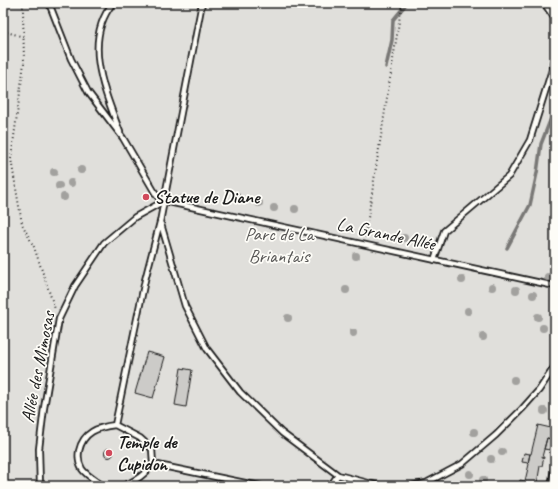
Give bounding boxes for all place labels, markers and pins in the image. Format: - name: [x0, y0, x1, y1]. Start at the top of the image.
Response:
- place label: Statue de Diane: [154, 185, 261, 209]
- marker: Statue de Diane: [141, 192, 151, 202]
- place label: Temple de Cupidon: [117, 430, 178, 476]
- marker: Temple de Cupidon: [104, 448, 114, 458]

